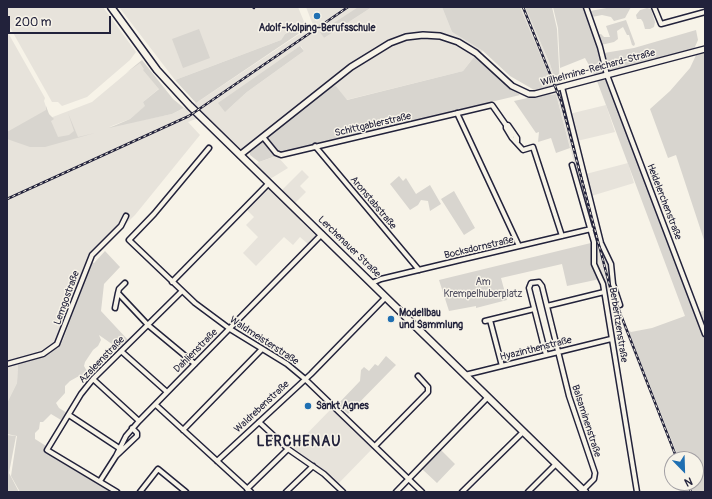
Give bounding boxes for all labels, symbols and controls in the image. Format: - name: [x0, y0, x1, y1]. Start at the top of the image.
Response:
- scale bar: [10, 8, 113, 34]
- marker: Adolf-Kolping-Berufsschule: [312, 11, 322, 21]
- text: 200 m: [15, 15, 51, 30]
- place label: Adolf-Kolping-Berufsschule: [259, 22, 375, 34]
- street label: Wilhelmine-Reichard-Straße: [539, 47, 657, 89]
- street label: Schittgablerstraße: [334, 110, 412, 140]
- street label: Heidelerchenstraße: [644, 162, 684, 242]
- street label: Aronstabstraße: [347, 174, 399, 232]
- street label: Lerchenauer Straße: [315, 214, 383, 280]
- street label: Bocksdornstraße: [443, 234, 515, 262]
- street label: Lemgostraße: [52, 269, 82, 327]
- park label: Am Krempelhuberplatz: [444, 276, 522, 300]
- street label: Berberitzenstraße: [606, 287, 630, 363]
- place label: Modellbau und Sammlung: [399, 307, 463, 330]
- street label: Waldmeisterstraße: [227, 314, 301, 368]
- marker: Modellbau und Sammlung: [386, 314, 396, 324]
- street label: Dahlienstraße: [172, 327, 220, 375]
- street label: Azaleenstraße: [77, 334, 127, 386]
- street label: Hyazinthenstraße: [499, 334, 573, 364]
- street label: Waldrebenstraße: [232, 378, 292, 436]
- street label: Balsaminenstraße: [569, 383, 603, 459]
- place label: Sankt Agnes: [316, 400, 369, 412]
- marker: Sankt Agnes: [303, 401, 313, 411]
- district label: LERCHENAU: [256, 434, 342, 450]
- north arrow: [664, 451, 704, 491]
- text: N: [683, 474, 694, 489]

